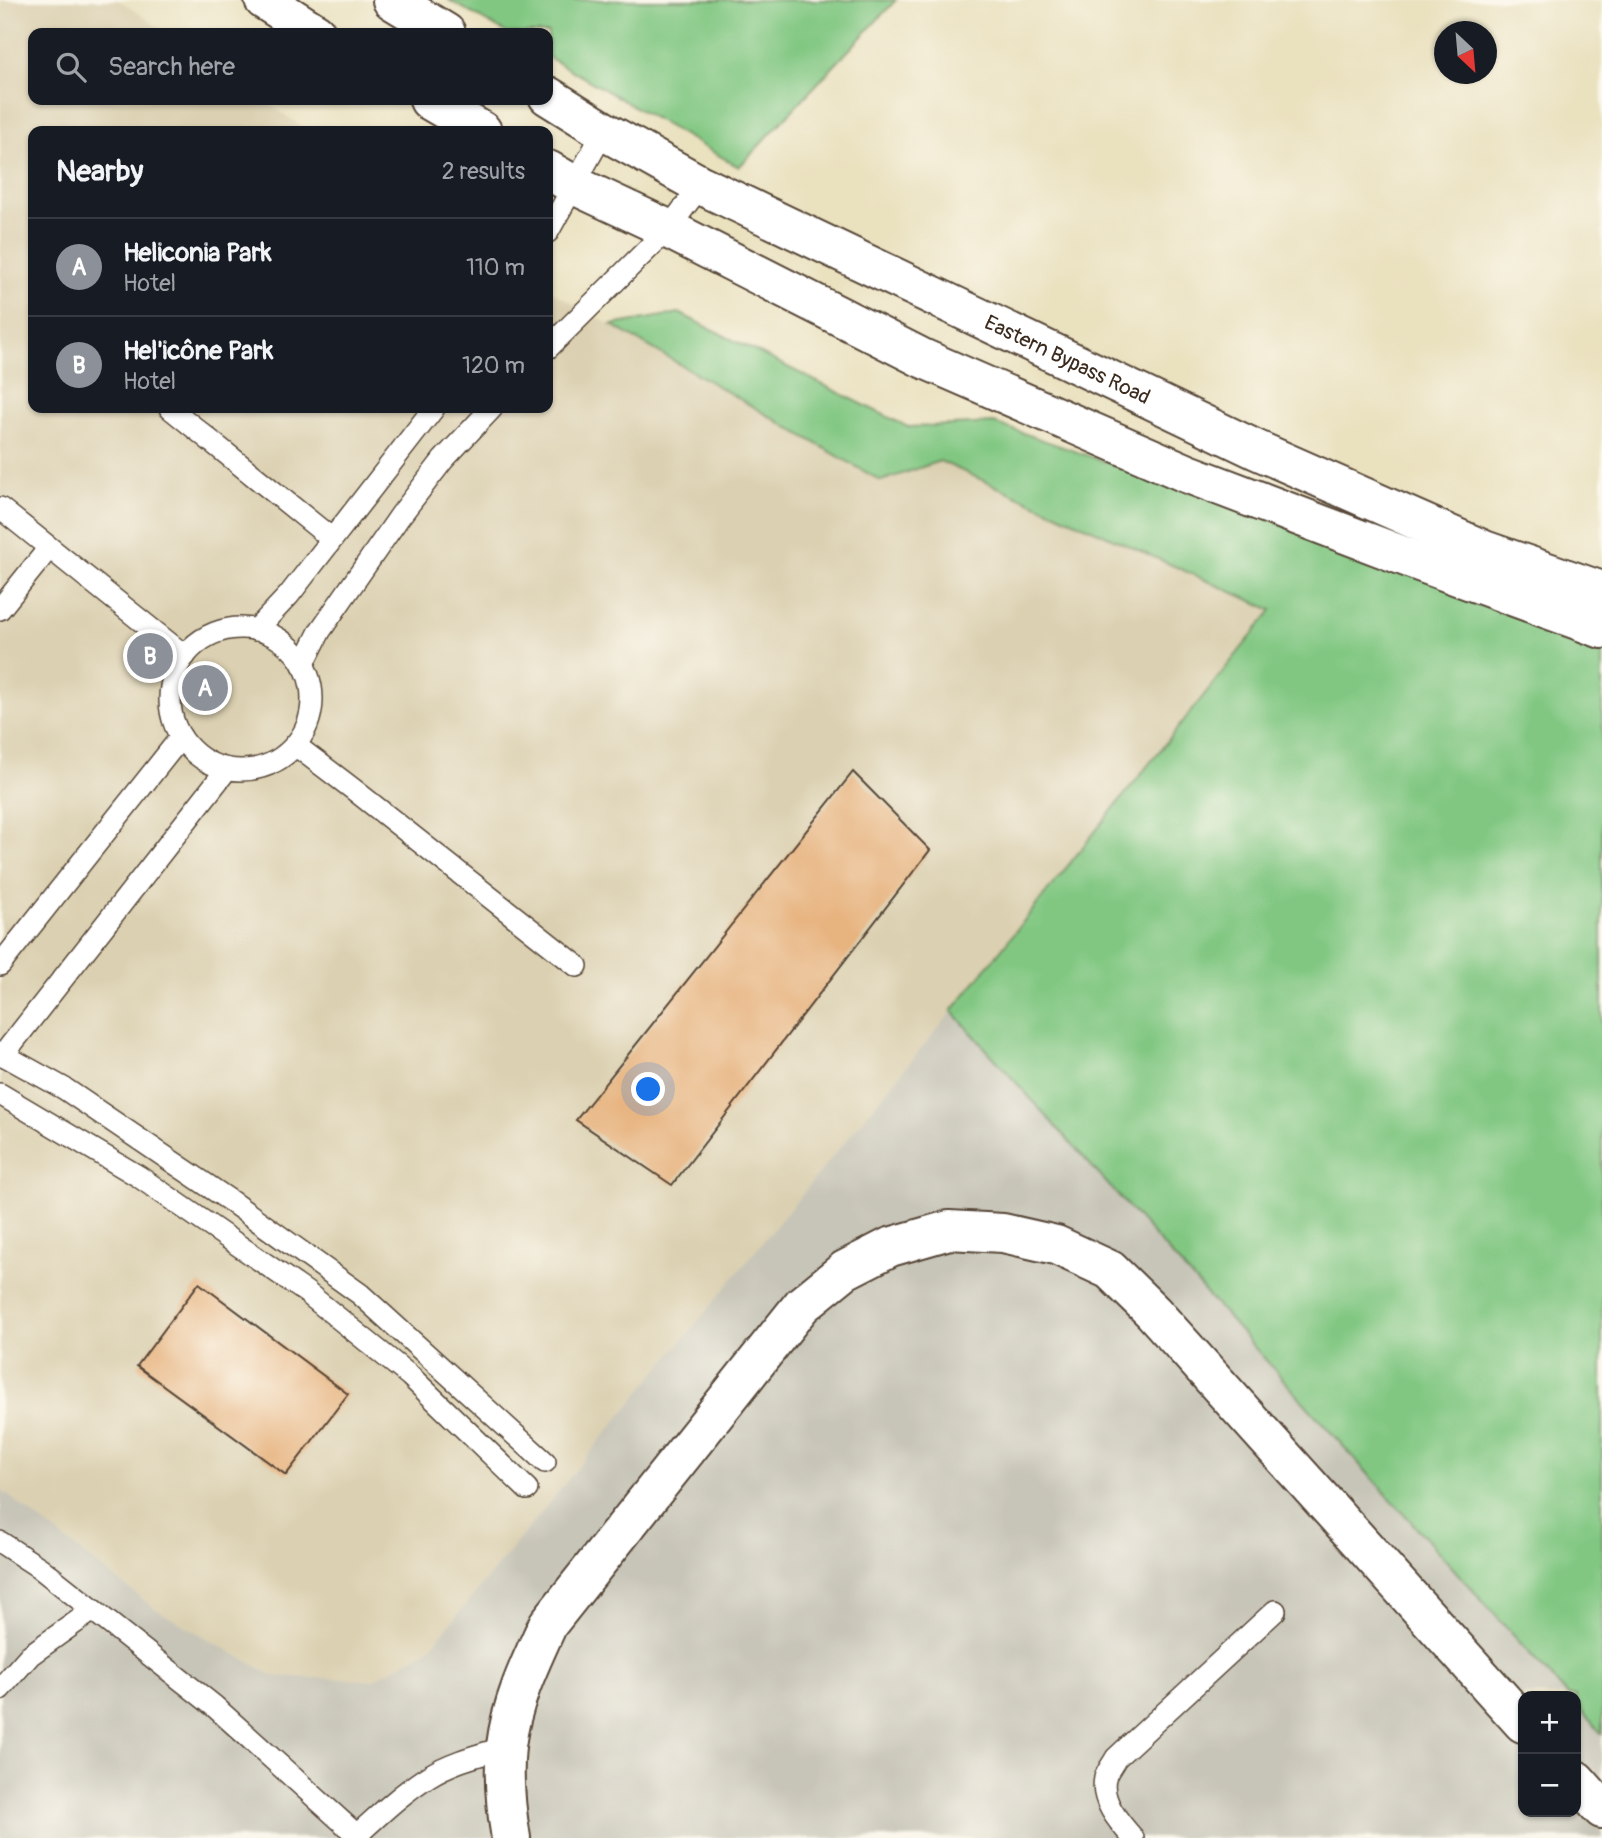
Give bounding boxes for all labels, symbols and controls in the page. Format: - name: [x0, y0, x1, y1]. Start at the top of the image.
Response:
- north arrow: [1434, 21, 1497, 84]
- search box: [28, 28, 553, 105]
- icon: search: [52, 48, 90, 86]
- text: Search here: [108, 51, 235, 83]
- text: Nearby: [56, 153, 143, 190]
- text: 2 results: [442, 157, 525, 186]
- text: Heliconia Park: [123, 237, 272, 269]
- text: A: [72, 253, 86, 282]
- text: 110 m: [466, 253, 525, 282]
- text: Hotel: [123, 269, 176, 298]
- street label: Eastern Bypass Road: [980, 309, 1154, 411]
- text: Hel'icône Park: [123, 335, 273, 367]
- text: B: [72, 351, 86, 380]
- text: 120 m: [462, 351, 525, 380]
- text: Hotel: [123, 367, 176, 396]
- pin: B: [127, 630, 173, 682]
- pin: A: [182, 662, 228, 714]
- your location: [631, 1072, 665, 1106]
- map controls: [1518, 1691, 1581, 1817]
- button: +: [1518, 1691, 1581, 1754]
- button: −: [1518, 1754, 1581, 1817]

